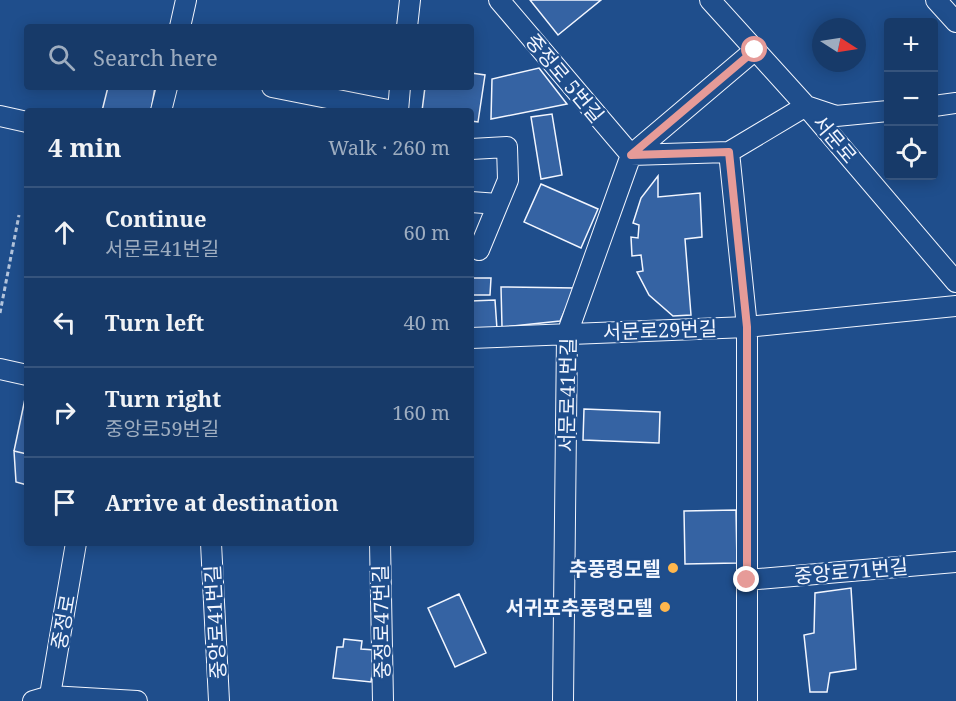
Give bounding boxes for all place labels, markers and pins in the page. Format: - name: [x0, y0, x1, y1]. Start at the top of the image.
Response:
- place label: 추풍령모텔: [569, 555, 661, 582]
- marker: 추풍령모텔: [666, 561, 680, 575]
- place label: 서귀포추풍령모텔: [506, 594, 653, 621]
- marker: 서귀포추풍령모텔: [658, 600, 672, 614]

